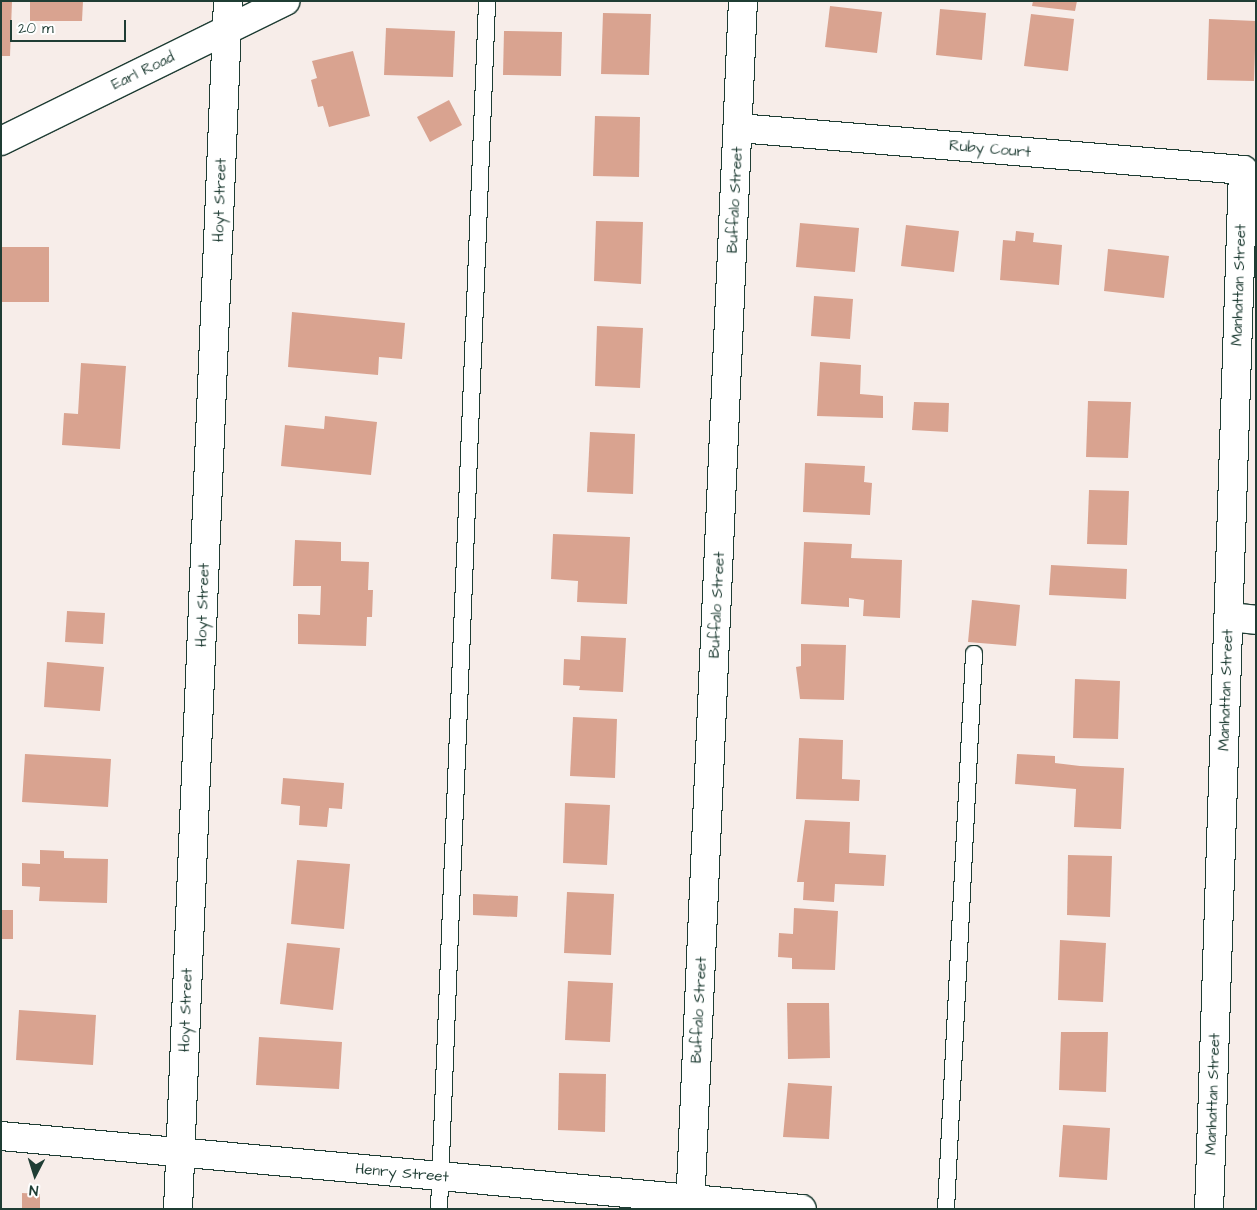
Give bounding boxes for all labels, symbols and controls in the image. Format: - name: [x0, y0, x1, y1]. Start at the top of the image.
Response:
- scale bar: [12, 10, 129, 42]
- text: 20 m: [18, 18, 54, 39]
- street label: Earl Road: [109, 48, 177, 94]
- street label: Ruby Court: [948, 136, 1032, 162]
- street label: Buffalo Street: [723, 146, 747, 254]
- street label: Hoyt Street: [210, 158, 230, 242]
- street label: Manhattan Street: [1228, 224, 1250, 346]
- street label: Buffalo Street: [705, 551, 729, 659]
- street label: Hoyt Street: [193, 563, 213, 647]
- street label: Manhattan Street: [1215, 629, 1237, 751]
- street label: Buffalo Street: [687, 956, 711, 1064]
- street label: Hoyt Street: [176, 968, 196, 1052]
- street label: Manhattan Street: [1202, 1033, 1224, 1155]
- north arrow: [10, 1150, 60, 1200]
- street label: Henry Street: [355, 1160, 449, 1186]
- text: N: [28, 1180, 39, 1200]

